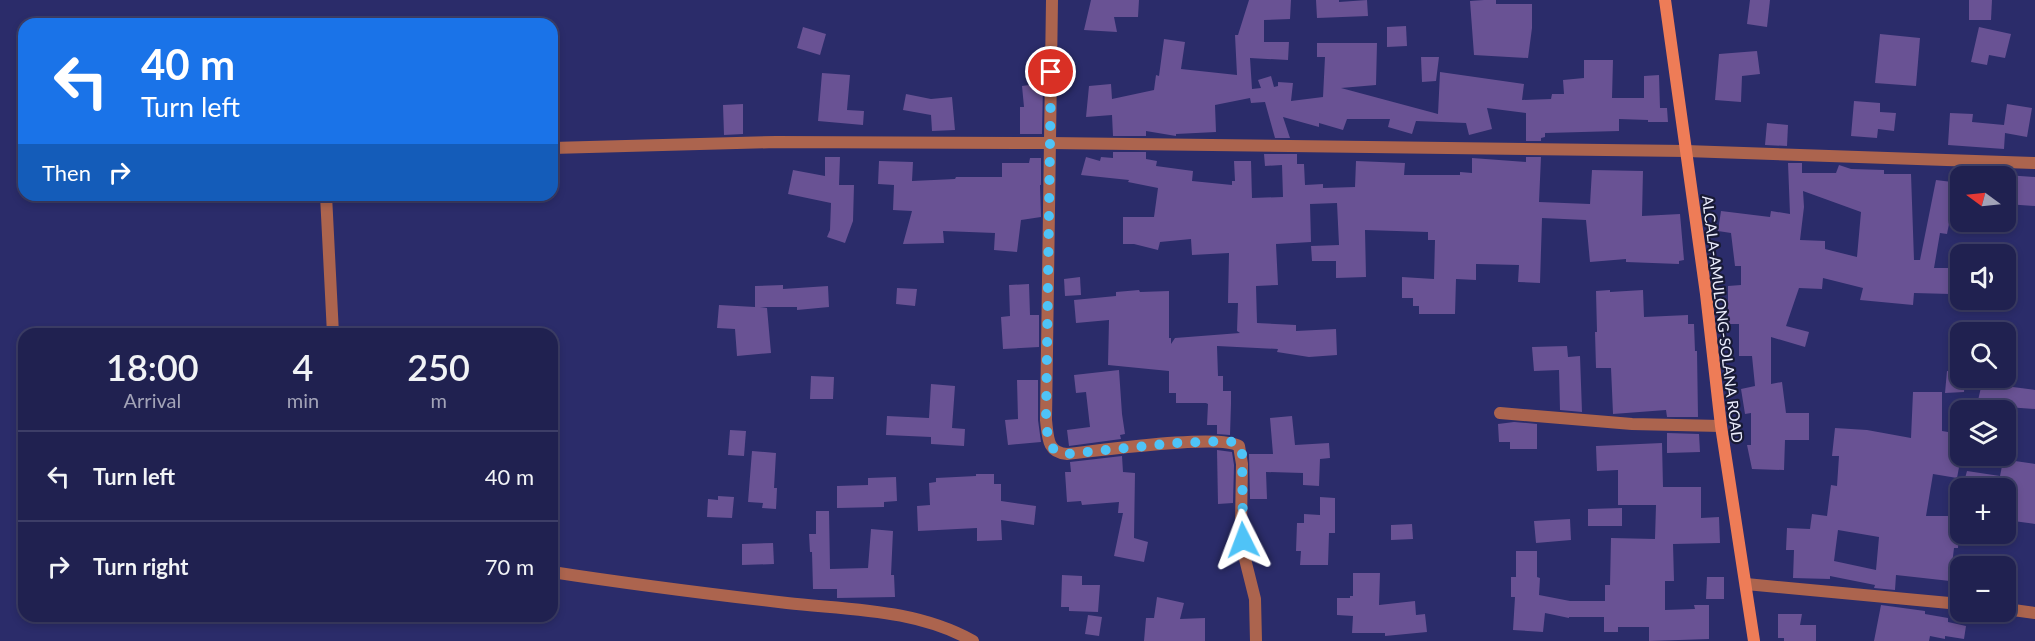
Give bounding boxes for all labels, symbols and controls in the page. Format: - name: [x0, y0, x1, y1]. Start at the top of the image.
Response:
- text: 40 m: [141, 39, 235, 89]
- icon: left: [42, 42, 120, 120]
- pin: [1025, 46, 1076, 97]
- icon: arrive: [1034, 55, 1067, 88]
- text: Turn left: [141, 90, 240, 123]
- icon: right: [103, 156, 136, 189]
- text: Then: [42, 159, 91, 186]
- north arrow: [1950, 166, 2016, 232]
- map controls: [1950, 166, 2016, 622]
- street label: ALCALA-AMULONG-SOLANA ROAD: [1699, 194, 1747, 444]
- button: sound: [1950, 244, 2016, 310]
- button: search: [1950, 322, 2016, 388]
- text: 18:00: [106, 345, 199, 389]
- text: 4: [293, 345, 313, 389]
- text: 250: [407, 345, 470, 389]
- text: Arrival: [124, 388, 181, 412]
- text: min: [287, 388, 319, 412]
- text: m: [430, 388, 447, 412]
- button: layers: [1950, 400, 2016, 466]
- icon: left: [42, 460, 75, 493]
- text: Turn left: [93, 463, 175, 490]
- text: 40 m: [485, 463, 534, 490]
- button: +: [1950, 478, 2016, 544]
- position arrow: [1211, 508, 1275, 572]
- icon: right: [42, 550, 75, 583]
- text: Turn right: [93, 553, 188, 580]
- text: 70 m: [485, 553, 534, 580]
- button: −: [1950, 556, 2016, 622]

